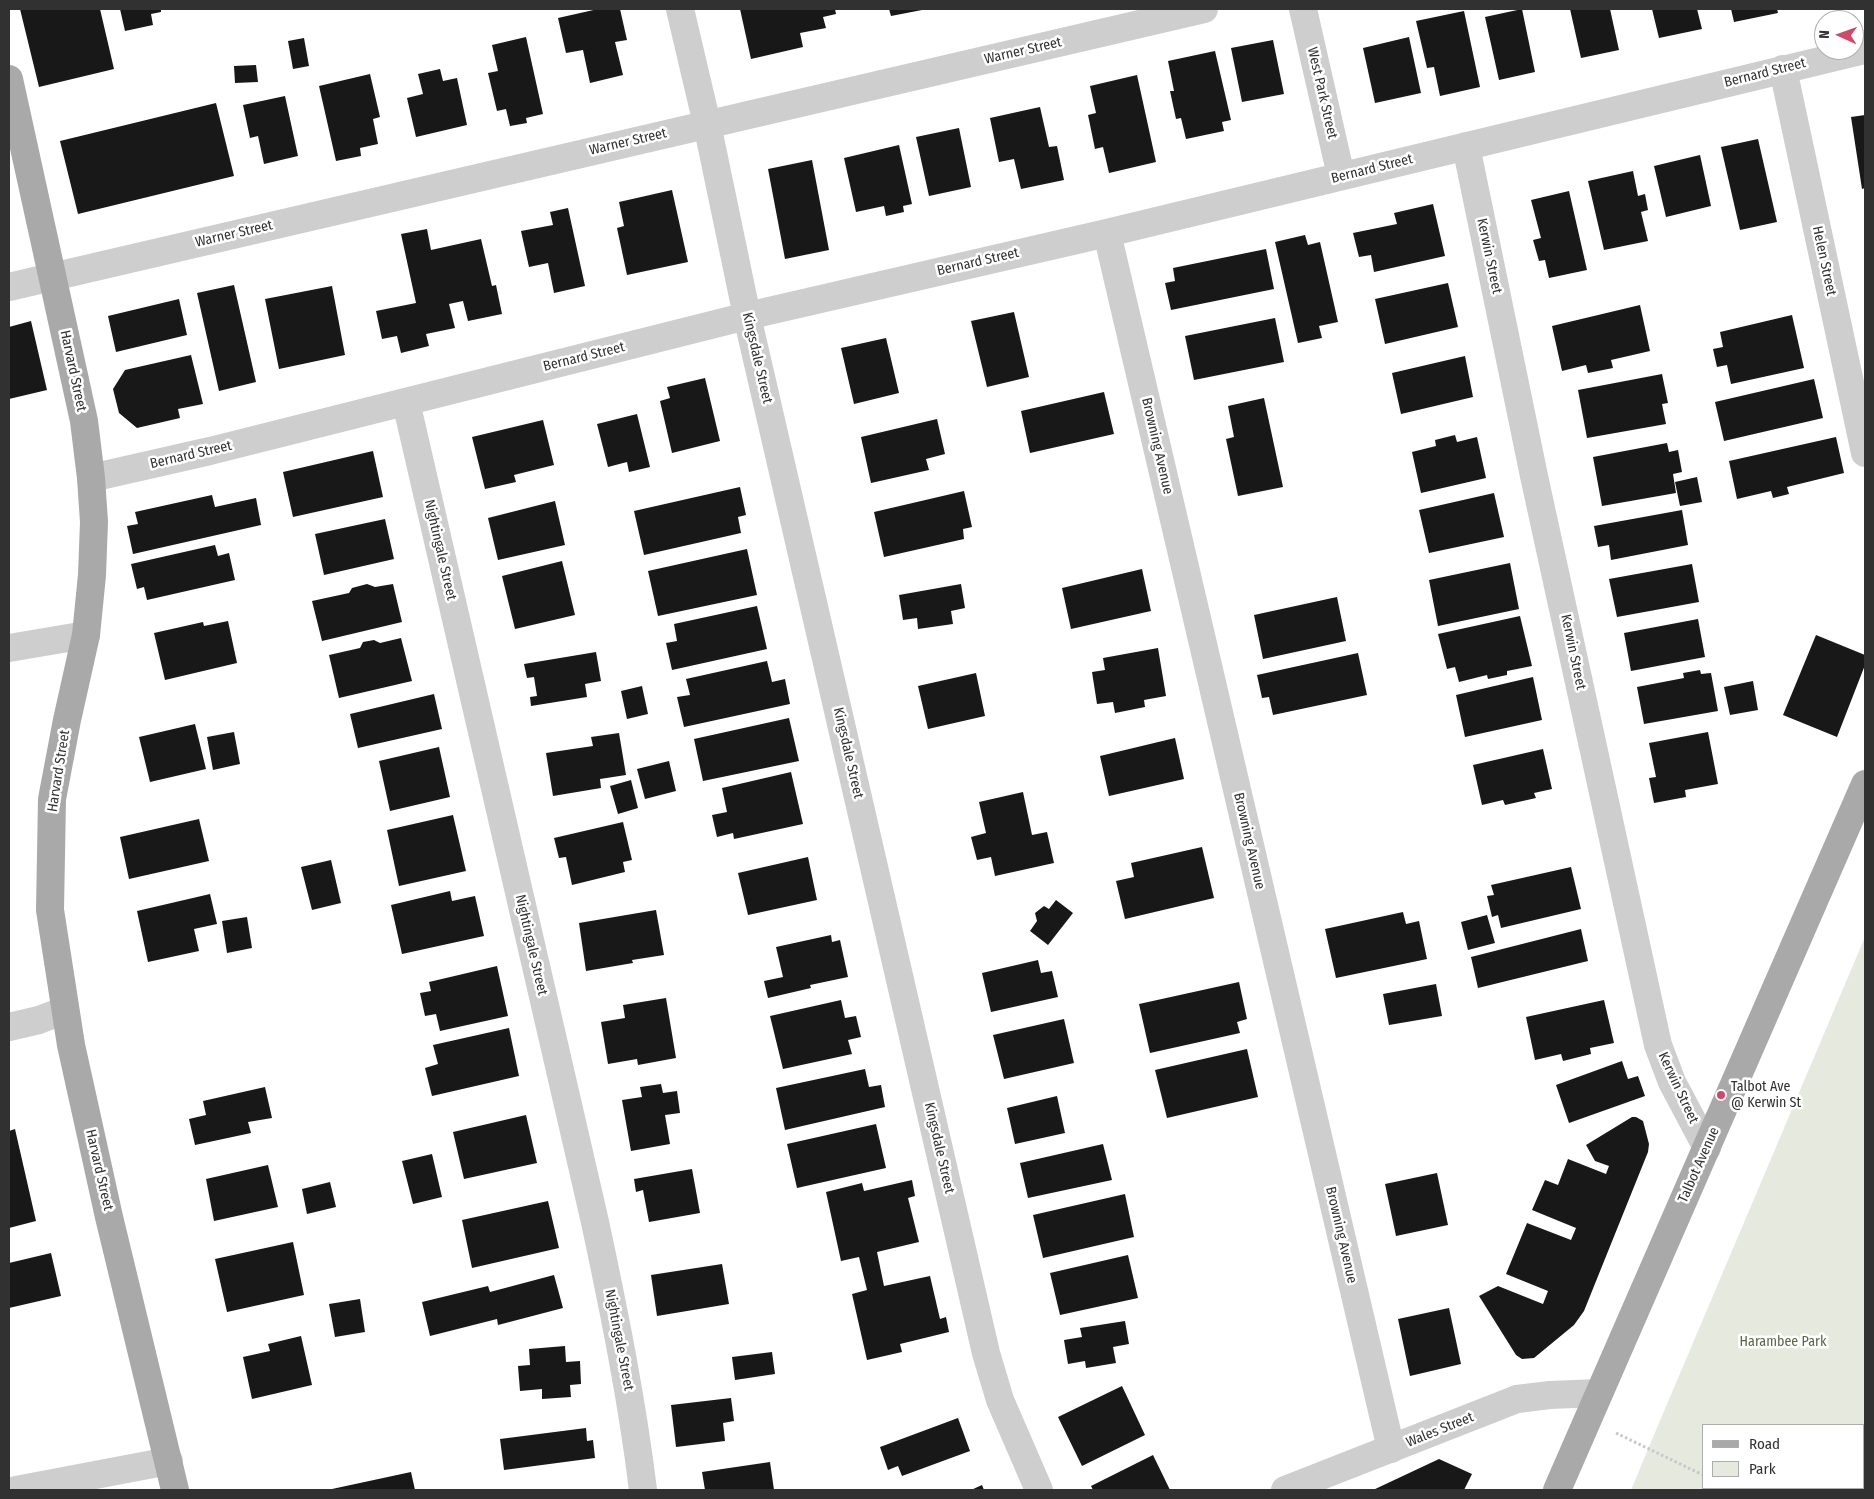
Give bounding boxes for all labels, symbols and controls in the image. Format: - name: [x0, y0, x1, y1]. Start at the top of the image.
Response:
- north arrow: [1814, 10, 1864, 60]
- text: N: [1816, 30, 1833, 39]
- street label: Warner Street: [983, 34, 1063, 68]
- street label: West Park Street: [1303, 45, 1341, 141]
- street label: Bernard Street: [1723, 55, 1807, 91]
- street label: Warner Street: [588, 125, 668, 159]
- street label: Bernard Street: [1330, 151, 1414, 187]
- street label: Warner Street: [194, 217, 274, 251]
- street label: Kerwin Street: [1473, 217, 1505, 295]
- street label: Helen Street: [1808, 225, 1840, 297]
- street label: Bernard Street: [935, 244, 1021, 280]
- street label: Kingsdale Street: [738, 311, 776, 405]
- street label: Harvard Street: [56, 329, 90, 413]
- street label: Bernard Street: [542, 339, 626, 375]
- street label: Browning Avenue: [1138, 396, 1176, 496]
- street label: Bernard Street: [148, 437, 234, 473]
- street label: Nightingale Street: [420, 498, 460, 602]
- street label: Kerwin Street: [1557, 613, 1589, 691]
- street label: Kingsdale Street: [829, 706, 867, 800]
- street label: Harvard Street: [44, 729, 74, 813]
- street label: Browning Avenue: [1230, 791, 1268, 891]
- street label: Nightingale Street: [511, 893, 551, 997]
- street label: Kerwin Street: [1654, 1050, 1702, 1126]
- place label: Talbot Ave @ Kerwin St: [1731, 1079, 1801, 1112]
- marker: Talbot Ave @ Kerwin St: [1715, 1089, 1727, 1101]
- street label: Kingsdale Street: [920, 1101, 958, 1195]
- street label: Talbot Avenue: [1675, 1125, 1723, 1205]
- street label: Harvard Street: [81, 1128, 117, 1212]
- street label: Browning Avenue: [1322, 1185, 1360, 1285]
- street label: Nightingale Street: [601, 1288, 637, 1392]
- park label: Harambee Park: [1740, 1334, 1826, 1350]
- street label: Wales Street: [1404, 1409, 1476, 1451]
- legend: [1702, 1424, 1864, 1489]
- text: Road: [1749, 1435, 1780, 1453]
- text: Park: [1749, 1460, 1776, 1478]

